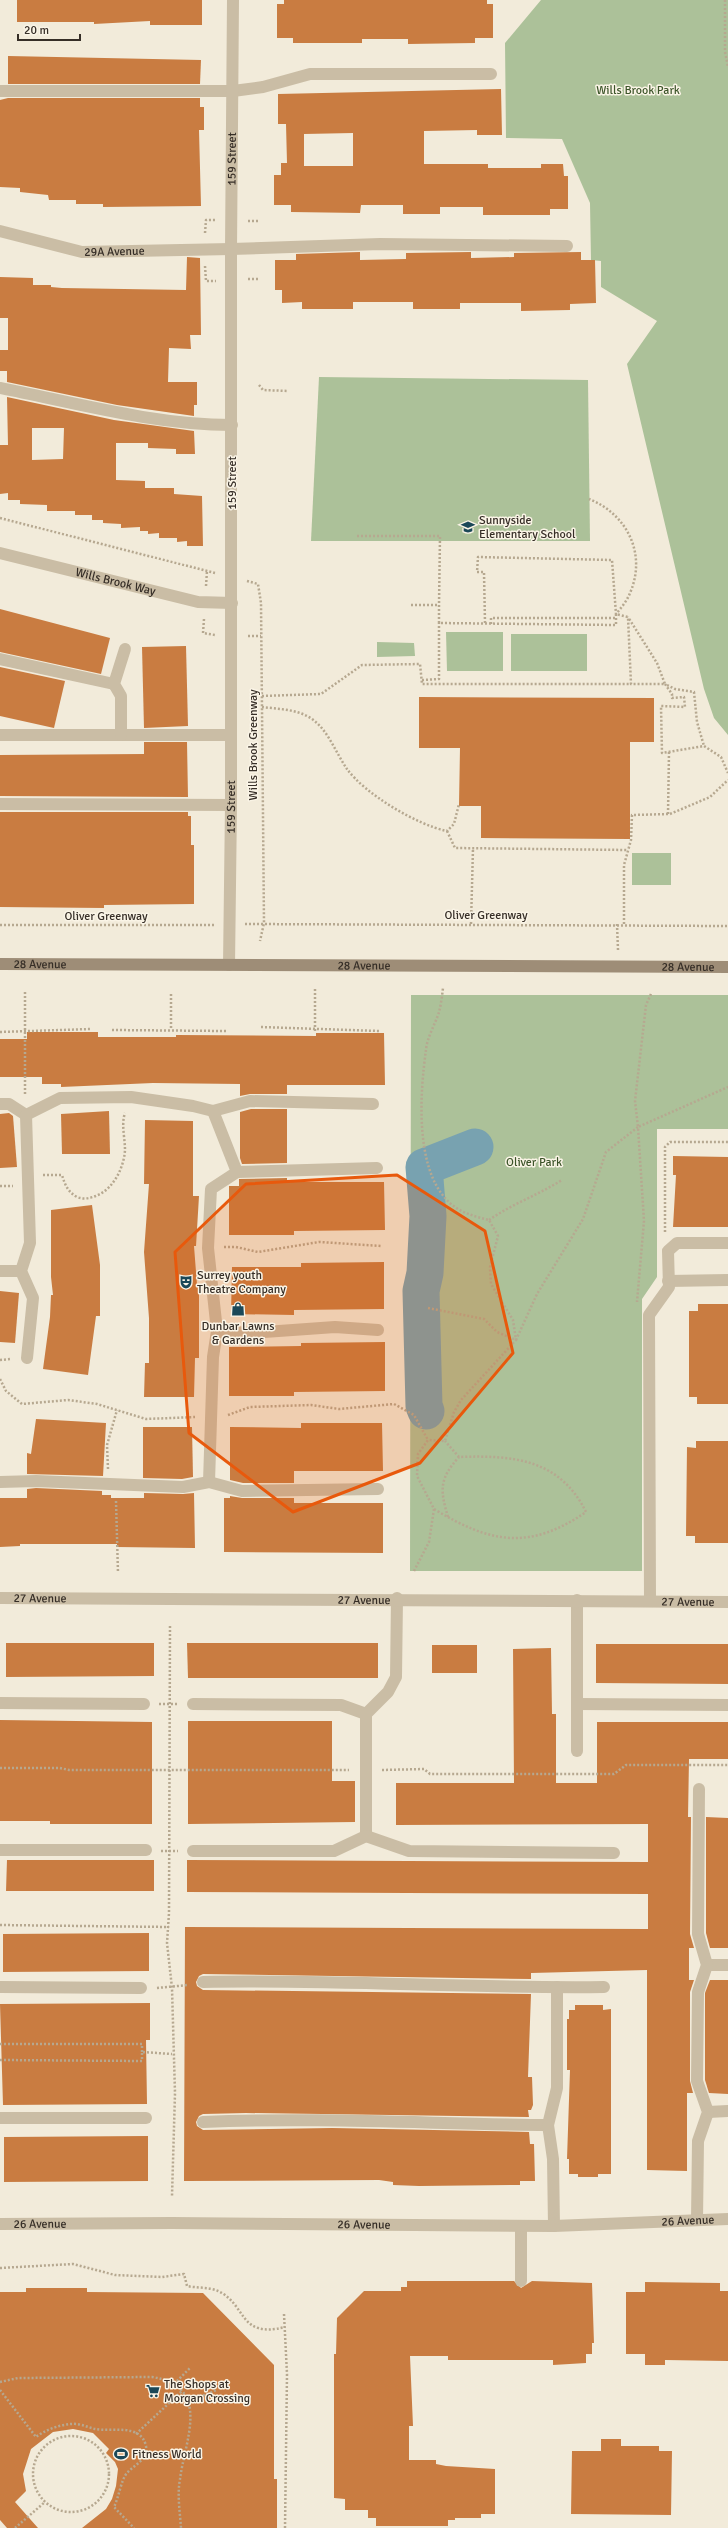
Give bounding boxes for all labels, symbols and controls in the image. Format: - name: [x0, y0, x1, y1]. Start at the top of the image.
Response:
- scale bar: [18, 16, 80, 42]
- text: 20 m: [24, 23, 49, 38]
- park label: Wills Brook Park: [596, 83, 680, 98]
- street label: 159 Street: [225, 132, 240, 186]
- street label: 29A Avenue: [84, 244, 145, 260]
- street label: 159 Street: [225, 456, 240, 510]
- place label: Sunnyside Elementary School: [479, 513, 576, 542]
- school or university icon: Sunnyside Elementary School: [460, 519, 476, 535]
- street label: Wills Brook Way: [74, 565, 157, 599]
- street label: Wills Brook Greenway: [246, 689, 261, 801]
- street label: 159 Street: [224, 780, 239, 834]
- street label: Oliver Greenway: [444, 908, 528, 923]
- street label: Oliver Greenway: [64, 909, 148, 924]
- street label: 28 Avenue: [13, 957, 67, 972]
- street label: 28 Avenue: [337, 958, 391, 974]
- street label: 28 Avenue: [661, 960, 715, 975]
- park label: Oliver Park: [506, 1155, 562, 1170]
- place label: Surrey youth Theatre Company: [197, 1268, 286, 1297]
- theatre icon: Surrey youth Theatre Company: [178, 1274, 194, 1290]
- shop icon: Dunbar Lawns & Gardens: [230, 1301, 246, 1317]
- place label: Dunbar Lawns & Gardens: [202, 1319, 274, 1348]
- street label: 27 Avenue: [13, 1591, 67, 1606]
- street label: 27 Avenue: [337, 1593, 391, 1608]
- street label: 27 Avenue: [661, 1595, 715, 1610]
- street label: 26 Avenue: [661, 2213, 715, 2230]
- street label: 26 Avenue: [13, 2217, 67, 2232]
- street label: 26 Avenue: [337, 2217, 391, 2233]
- place label: The Shops at Morgan Crossing: [164, 2377, 250, 2406]
- supermarket icon: The Shops at Morgan Crossing: [145, 2383, 161, 2399]
- sports icon: Fitness World: [113, 2446, 129, 2462]
- place label: Fitness World: [132, 2447, 202, 2462]

